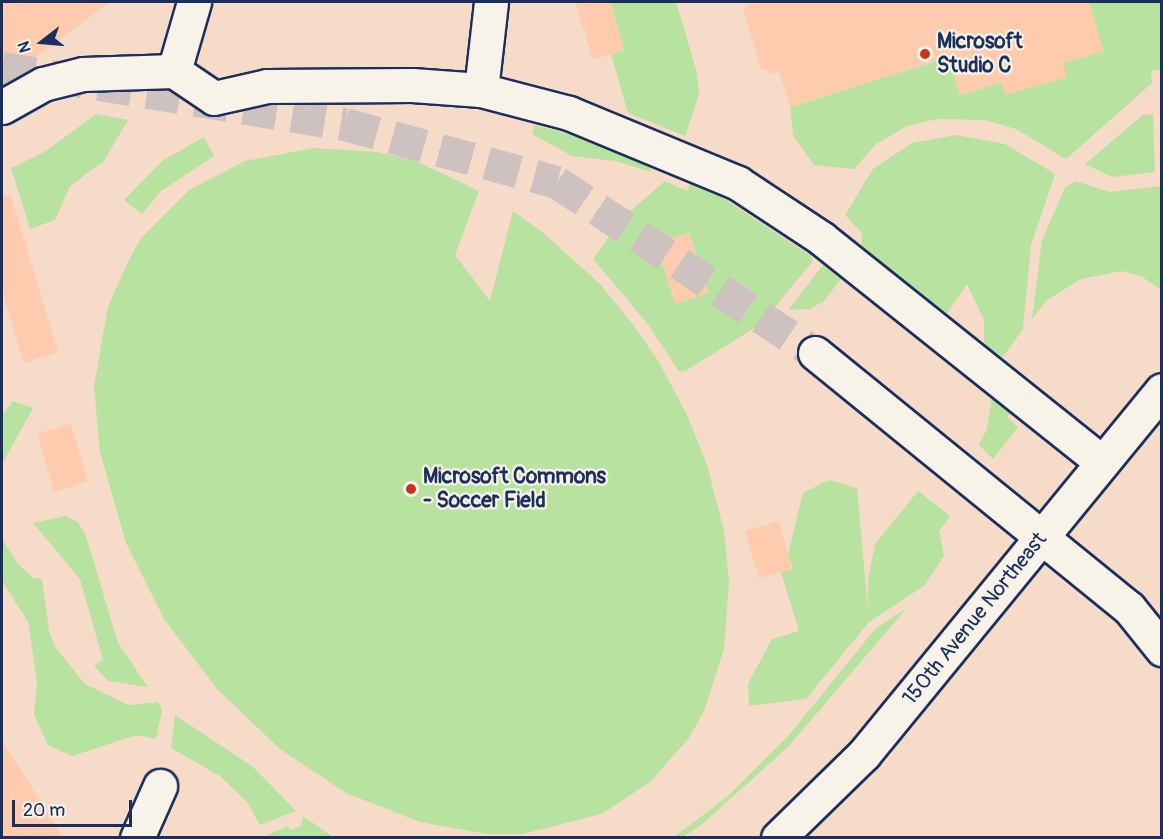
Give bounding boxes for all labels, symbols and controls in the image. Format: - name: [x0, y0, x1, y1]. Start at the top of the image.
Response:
- north arrow: [12, 12, 72, 72]
- place label: Microsoft Studio C: [937, 29, 1023, 79]
- text: N: [14, 39, 36, 55]
- marker: Microsoft Studio C: [918, 47, 932, 61]
- place label: Microsoft Commons - Soccer Field: [423, 464, 606, 514]
- marker: Microsoft Commons - Soccer Field: [404, 482, 418, 496]
- street label: 150th Avenue Northeast: [898, 527, 1052, 711]
- scale bar: [15, 788, 135, 826]
- text: 20 m: [23, 799, 65, 822]

